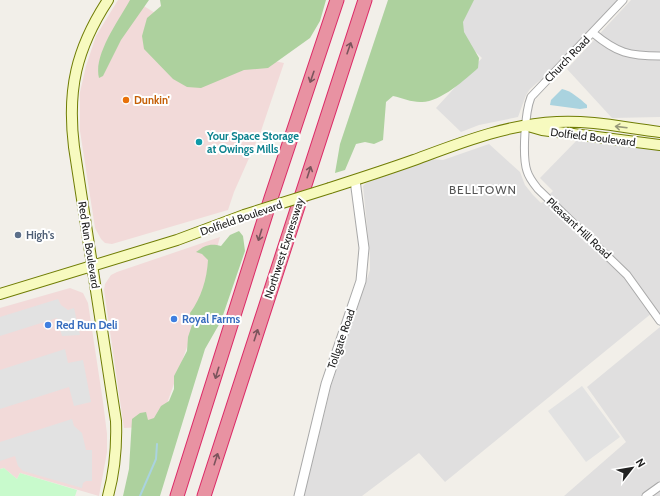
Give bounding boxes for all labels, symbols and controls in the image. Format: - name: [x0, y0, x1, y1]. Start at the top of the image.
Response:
- street label: Church Road: [541, 33, 593, 85]
- one-way arrow: [346, 42, 353, 55]
- one-way arrow: [308, 71, 316, 83]
- place label: Dunkin': [134, 93, 170, 107]
- marker: Dunkin': [121, 95, 131, 105]
- one-way arrow: [615, 123, 628, 131]
- street label: Dolfield Boulevard: [550, 125, 636, 149]
- place label: Your Space Storage at Owings Mills: [206, 129, 299, 156]
- marker: Your Space Storage at Owings Mills: [194, 137, 204, 147]
- one-way arrow: [306, 165, 313, 178]
- district label: BELLTOWN: [449, 182, 517, 197]
- street label: Pleasant Hill Road: [544, 194, 614, 262]
- street label: Northwest Expressway: [261, 195, 307, 300]
- street label: Dolfield Boulevard: [198, 197, 284, 239]
- street label: Red Run Boulevard: [75, 200, 103, 290]
- place label: High's: [26, 228, 55, 242]
- one-way arrow: [256, 229, 263, 242]
- marker: High's: [13, 230, 23, 240]
- street label: Tollgate Road: [324, 307, 358, 371]
- place label: Royal Farms: [182, 312, 241, 326]
- marker: Royal Farms: [169, 314, 179, 324]
- place label: Red Run Deli: [56, 318, 118, 332]
- marker: Red Run Deli: [43, 320, 53, 330]
- one-way arrow: [252, 329, 260, 341]
- one-way arrow: [213, 366, 220, 379]
- north arrow: [612, 448, 652, 488]
- one-way arrow: [212, 453, 220, 465]
- text: N: [633, 456, 649, 470]

